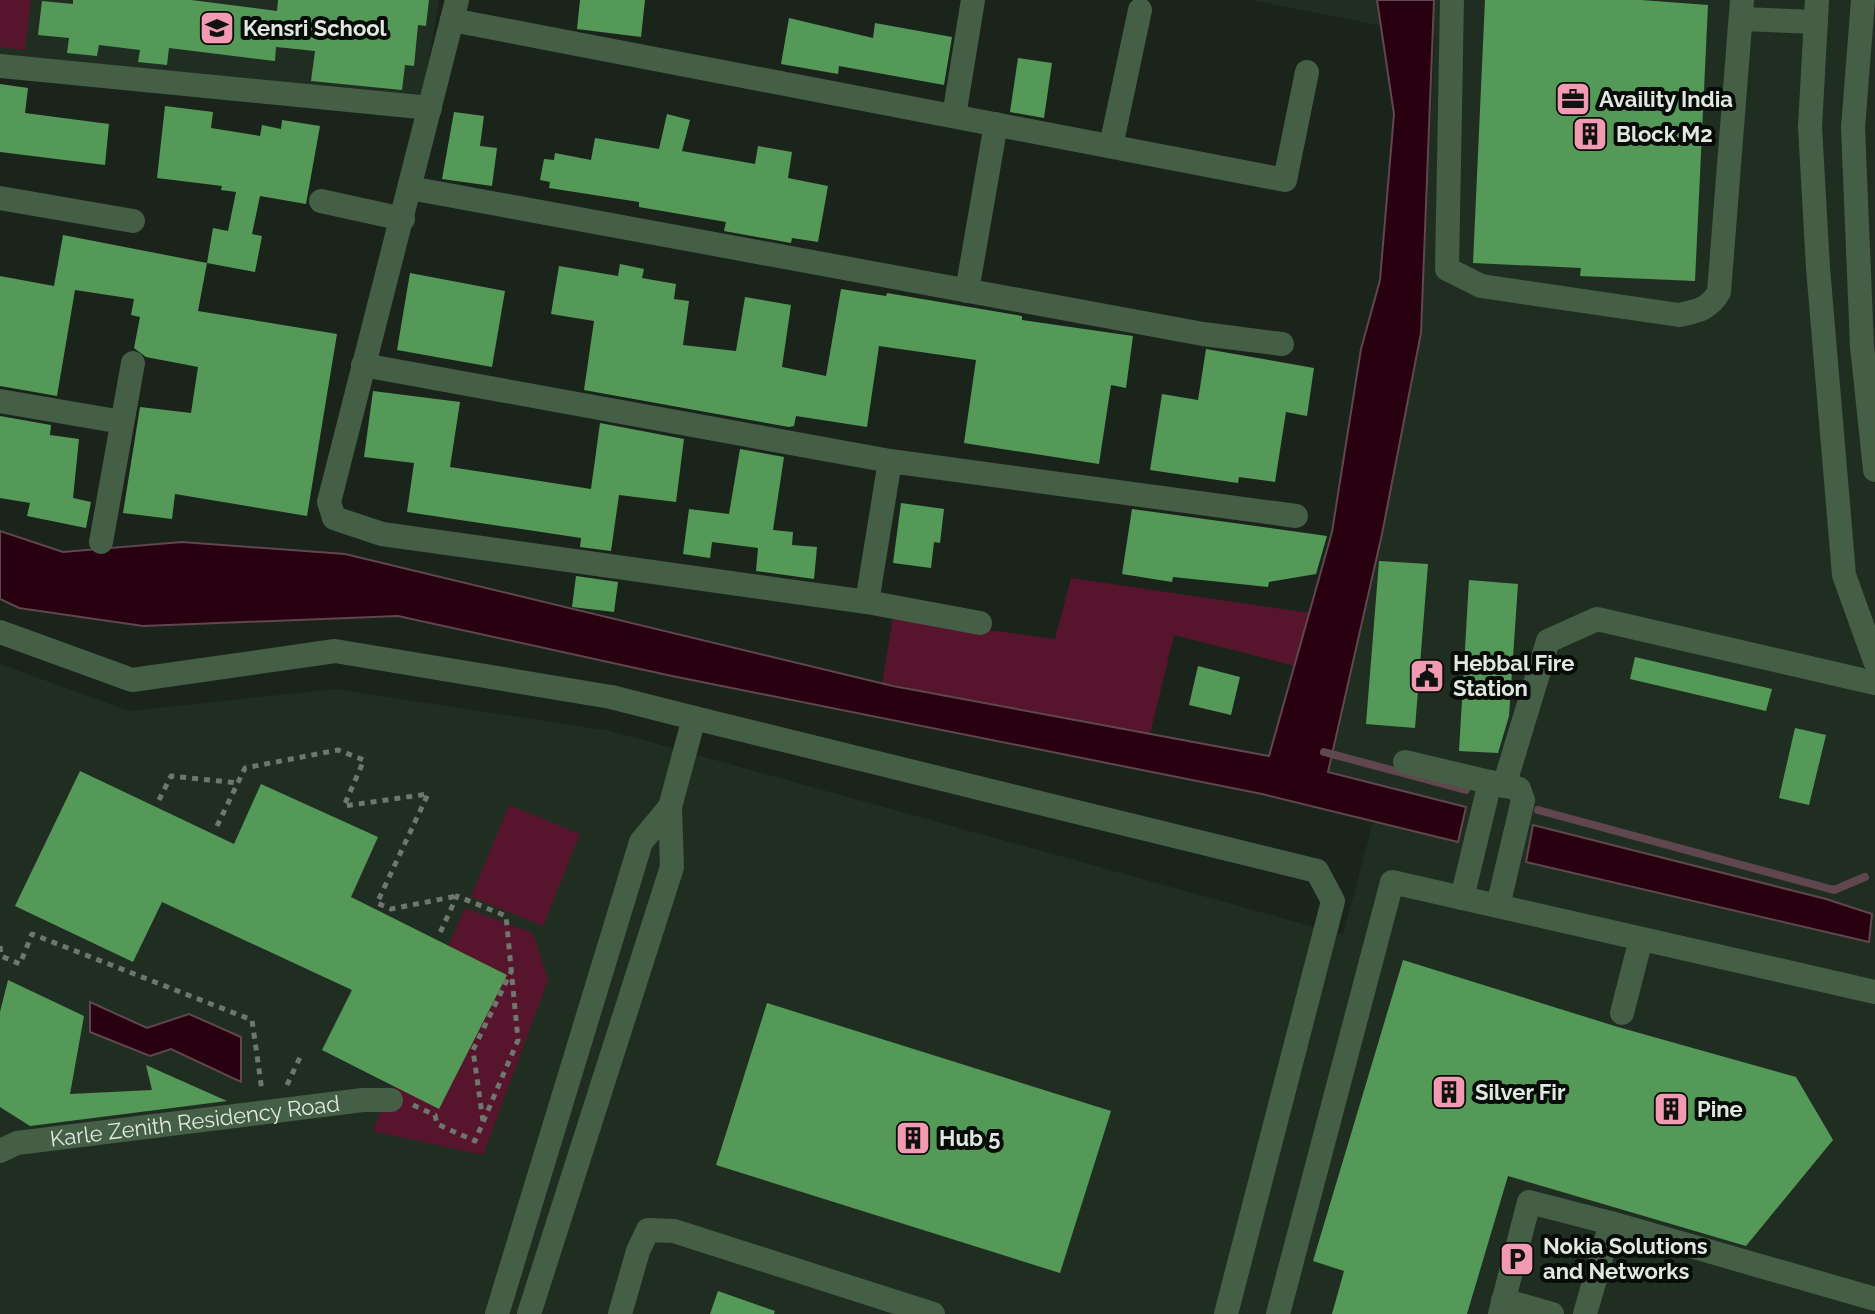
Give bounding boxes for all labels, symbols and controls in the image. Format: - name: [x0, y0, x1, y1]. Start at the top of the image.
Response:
- school or university icon: Kensri School: [198, 9, 236, 47]
- place label: Kensri School: [243, 15, 388, 41]
- office icon: Availity India: [1554, 80, 1592, 118]
- place label: Availity India: [1599, 86, 1733, 112]
- building icon: Block M2: [1571, 115, 1609, 153]
- place label: Block M2: [1616, 121, 1713, 147]
- place label: Hebbal Fire Station: [1453, 650, 1574, 701]
- public building icon: Hebbal Fire Station: [1408, 657, 1446, 695]
- building icon: Silver Fir: [1430, 1073, 1468, 1111]
- place label: Silver Fir: [1475, 1079, 1566, 1105]
- street label: Karle Zenith Residency Road: [48, 1090, 341, 1152]
- building icon: Pine: [1652, 1090, 1690, 1128]
- place label: Pine: [1697, 1096, 1743, 1122]
- building icon: Hub 5: [894, 1119, 932, 1157]
- place label: Hub 5: [939, 1125, 1000, 1151]
- place label: Nokia Solutions and Networks: [1543, 1233, 1708, 1284]
- parking icon: Nokia Solutions and Networks: [1498, 1240, 1536, 1278]

